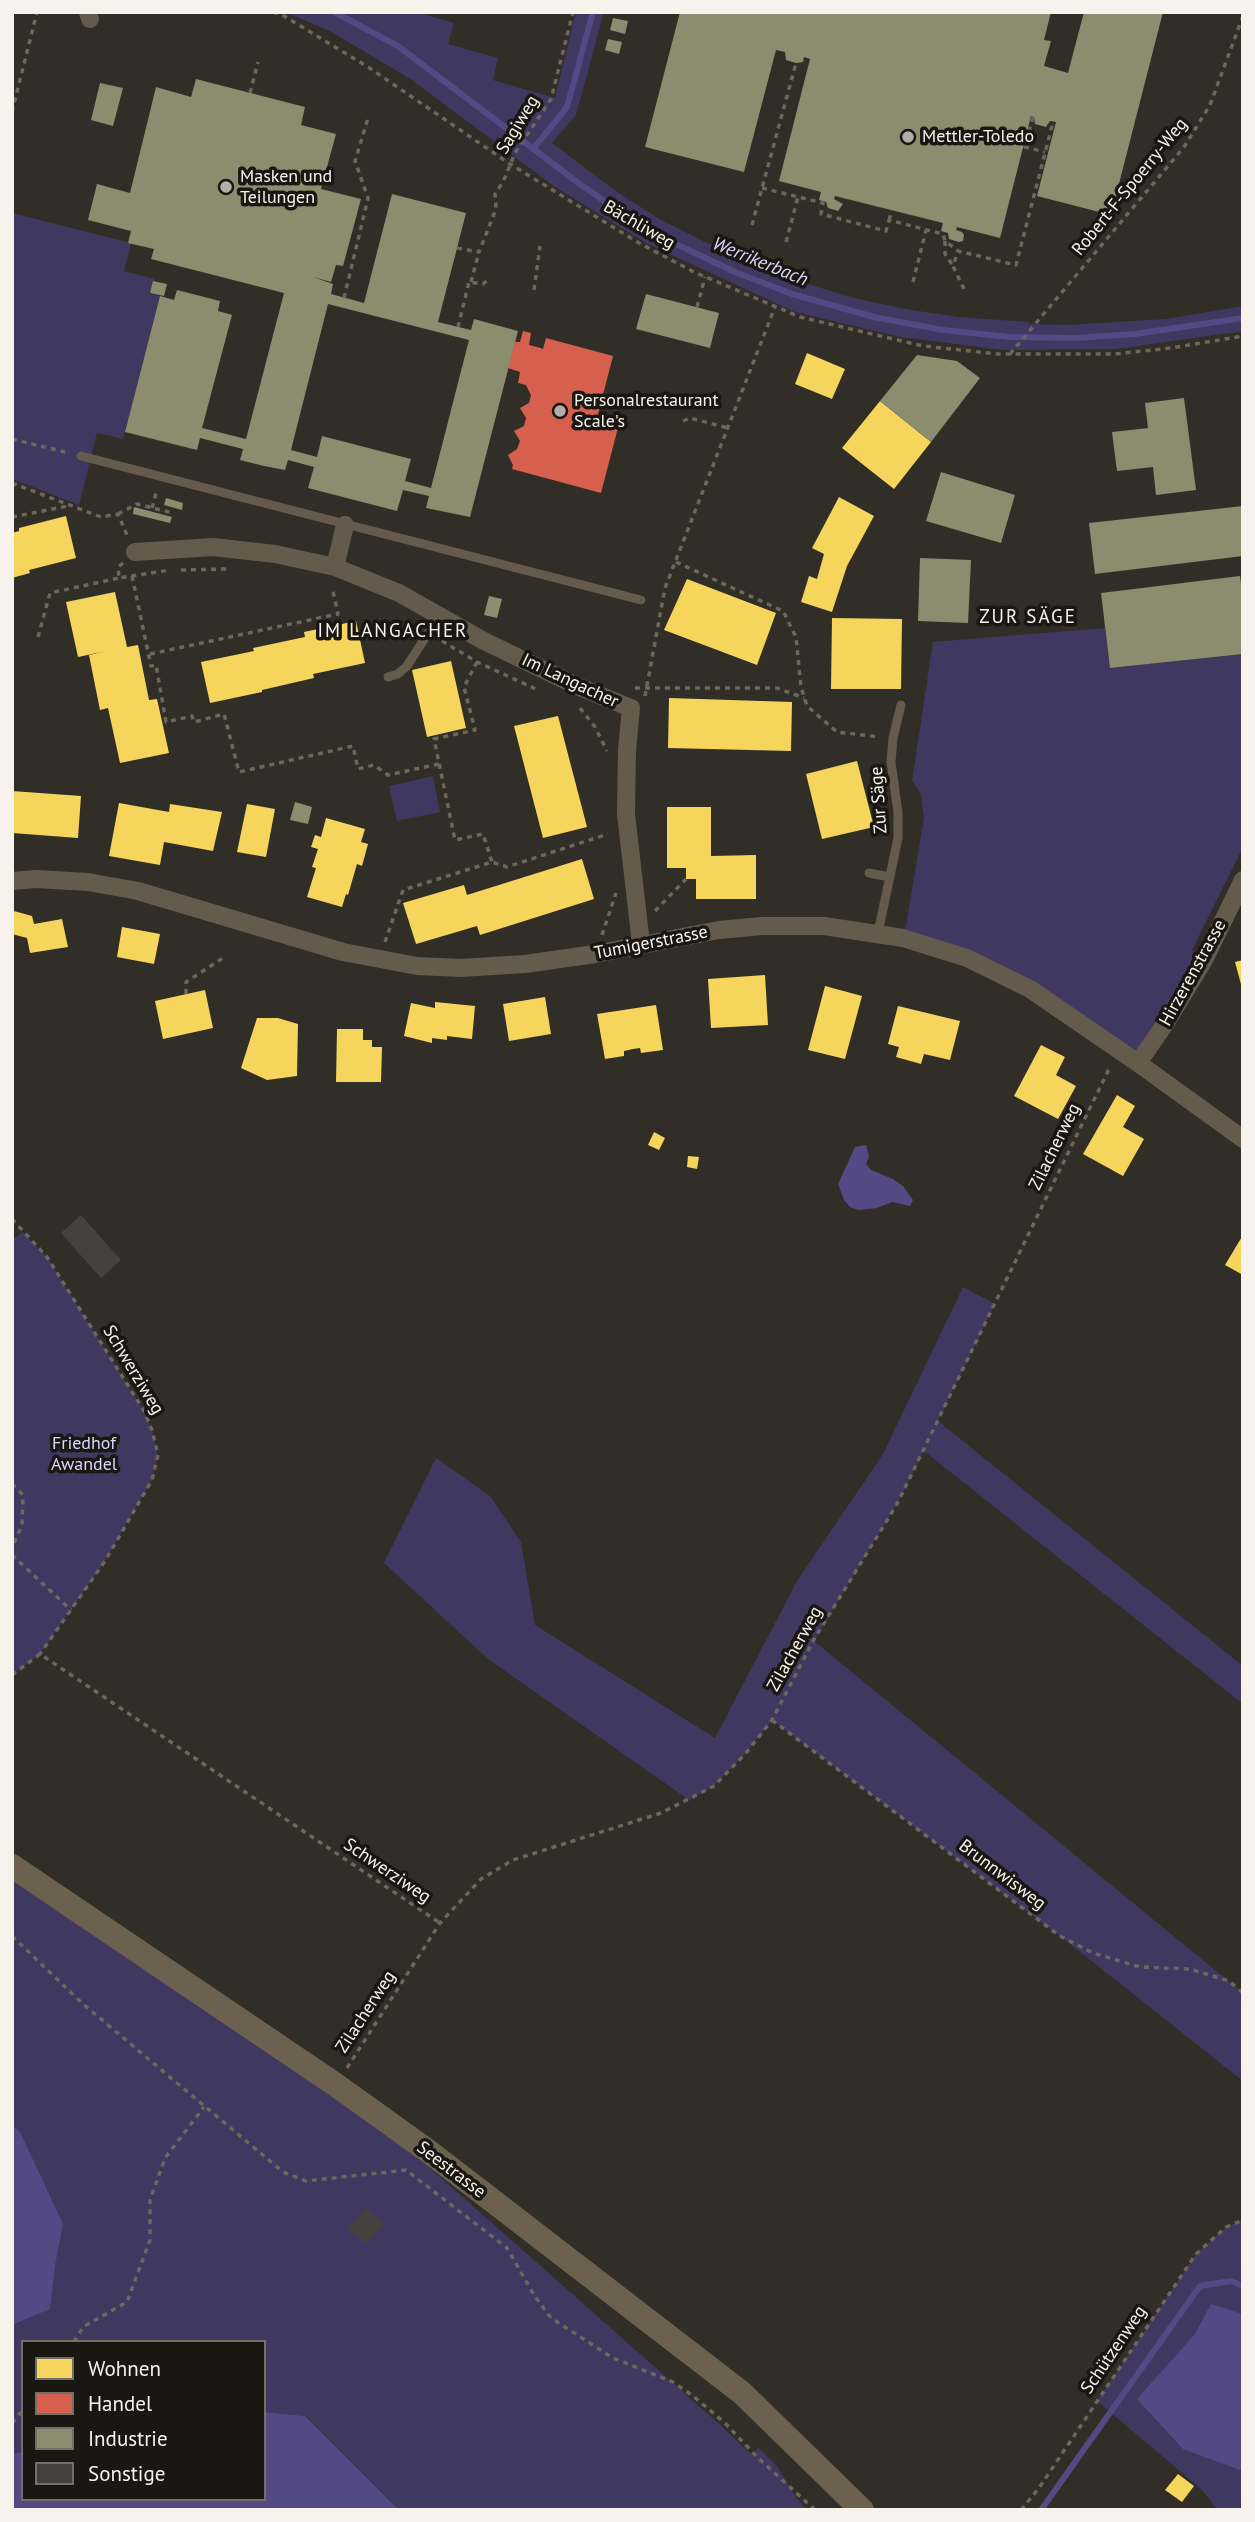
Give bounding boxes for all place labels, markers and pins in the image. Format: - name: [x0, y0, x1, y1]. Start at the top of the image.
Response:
- place label: Mettler-Toledo: [922, 126, 1034, 148]
- marker: Mettler-Toledo: [900, 129, 916, 145]
- place label: Masken und Teilungen: [240, 166, 332, 208]
- marker: Masken und Teilungen: [218, 179, 234, 195]
- place label: Personalrestaurant Scale's: [574, 390, 719, 432]
- marker: Personalrestaurant Scale's: [552, 403, 568, 419]

